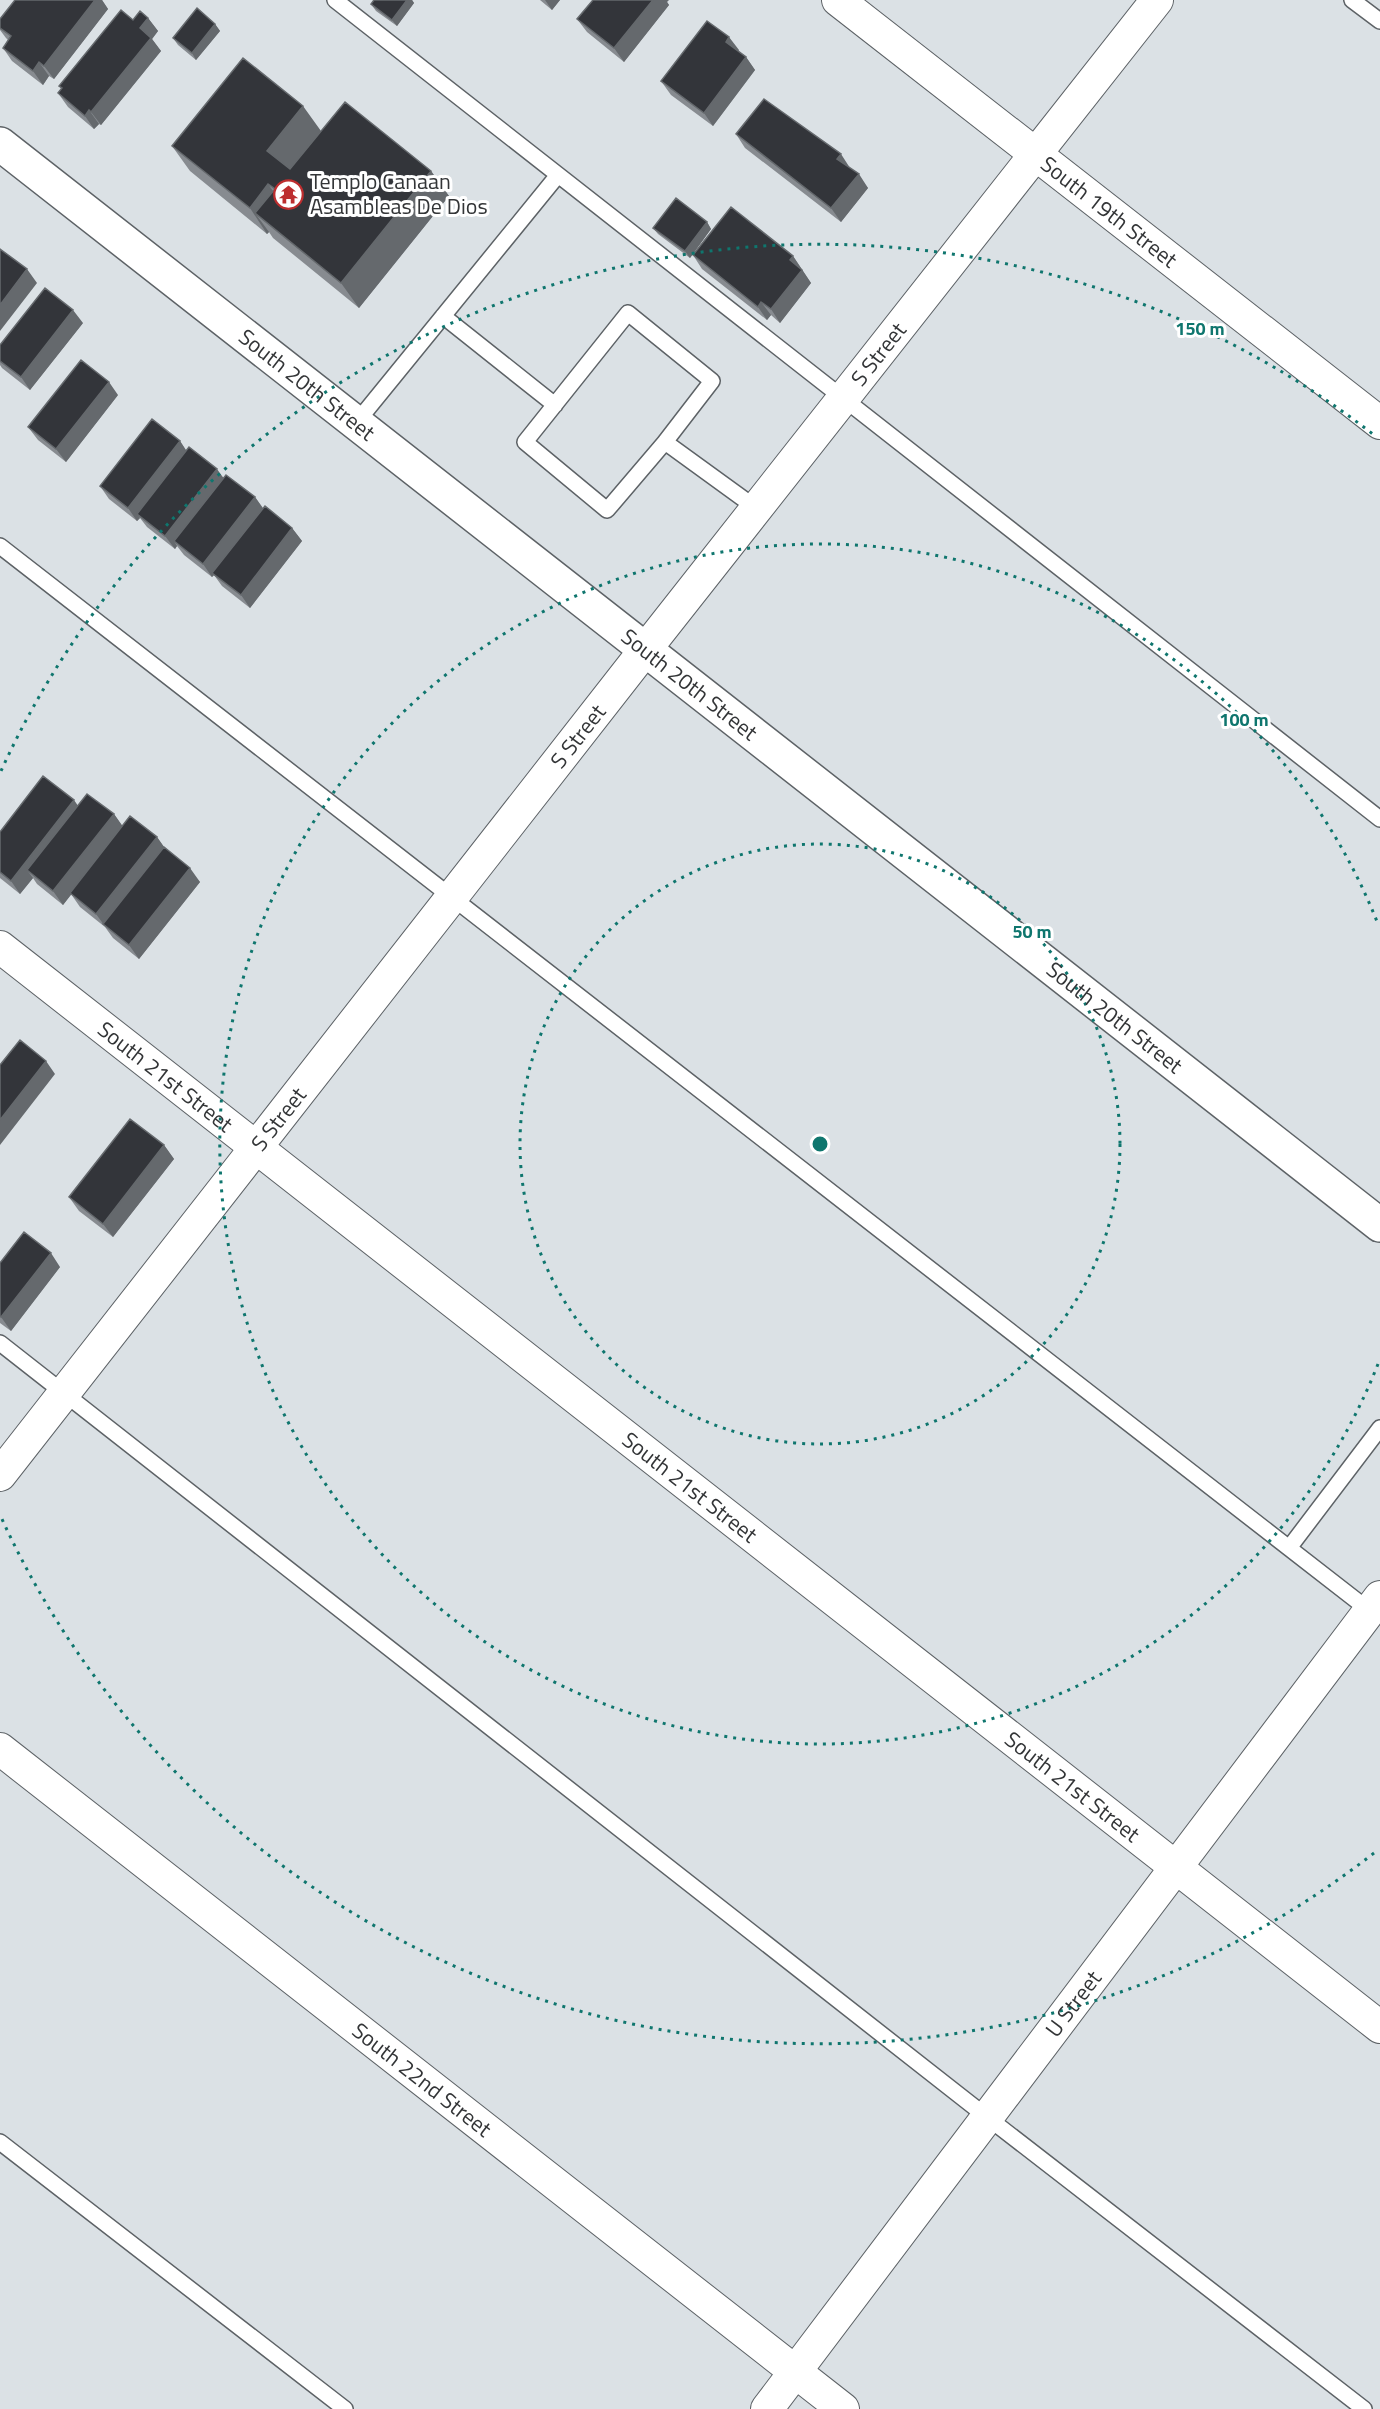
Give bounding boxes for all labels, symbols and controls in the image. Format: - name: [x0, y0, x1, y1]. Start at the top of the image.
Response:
- street label: South 19th Street: [1033, 147, 1185, 276]
- place label: Templo Canaan Asambleas De Dios: [310, 164, 488, 223]
- temple icon: Templo Canaan Asambleas De Dios: [273, 178, 305, 210]
- street label: S Street: [842, 314, 914, 393]
- text: 150 m: [1175, 315, 1225, 342]
- street label: South 20th Street: [231, 320, 383, 449]
- street label: South 20th Street: [614, 620, 765, 749]
- street label: S Street: [542, 696, 614, 775]
- text: 100 m: [1219, 706, 1269, 733]
- text: 50 m: [1012, 918, 1052, 945]
- street label: South 20th Street: [1039, 953, 1191, 1082]
- street label: South 21st Street: [90, 1013, 241, 1140]
- street label: S Street: [242, 1079, 315, 1158]
- centre of rings: [810, 1134, 830, 1154]
- street label: South 21st Street: [615, 1423, 765, 1551]
- street label: South 21st Street: [998, 1723, 1148, 1850]
- street label: U Street: [1037, 1963, 1110, 2044]
- street label: South 22nd Street: [345, 2014, 499, 2145]

